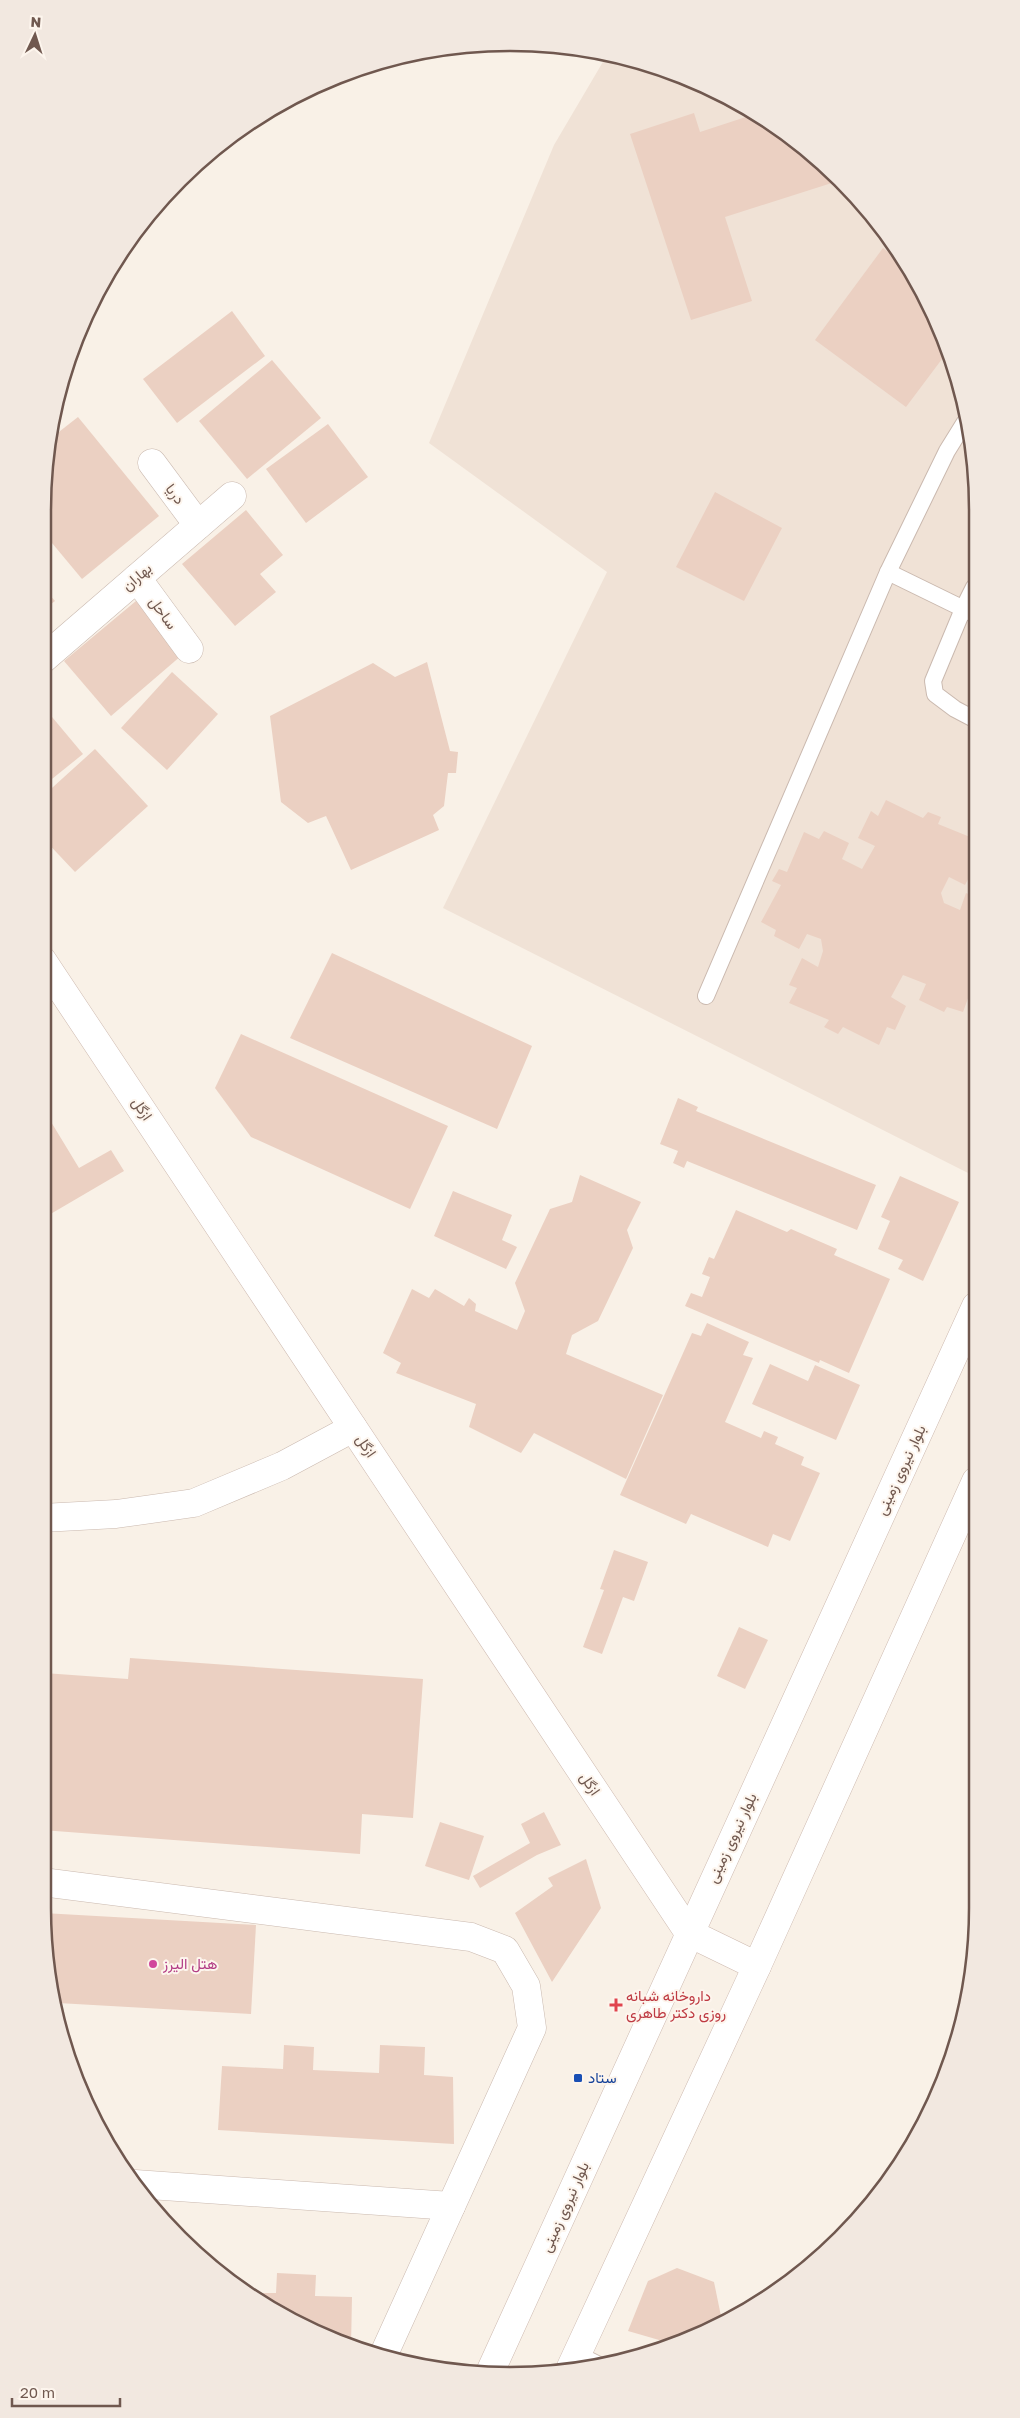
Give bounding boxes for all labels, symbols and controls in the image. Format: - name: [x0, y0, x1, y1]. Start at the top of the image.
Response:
- north arrow: [10, 10, 60, 60]
- text: N: [30, 13, 42, 30]
- street label: دریا: [162, 480, 189, 508]
- street label: بهاران: [118, 558, 156, 595]
- street label: ساحل: [145, 593, 182, 633]
- street label: ازگل: [128, 1093, 157, 1124]
- street label: بلوار نیروی زمینی: [871, 1422, 931, 1518]
- street label: ازگل: [352, 1430, 381, 1461]
- street label: ازگل: [576, 1768, 605, 1799]
- street label: بلوار نیروی زمینی: [702, 1790, 762, 1886]
- place label: هتل الیرز: [162, 1954, 217, 1973]
- marker: هتل الیرز: [147, 1958, 159, 1970]
- place label: داروخانه شبانه روزی دکتر طاهری: [626, 1986, 726, 2023]
- marker: داروخانه شبانه روزی دکتر طاهری: [610, 1999, 622, 2011]
- place label: ستاد: [588, 2068, 617, 2086]
- marker: ستاد: [572, 2072, 584, 2084]
- street label: بلوار نیروی زمینی: [536, 2159, 594, 2255]
- scale bar: [12, 2376, 120, 2408]
- text: 20 m: [20, 2383, 55, 2401]

